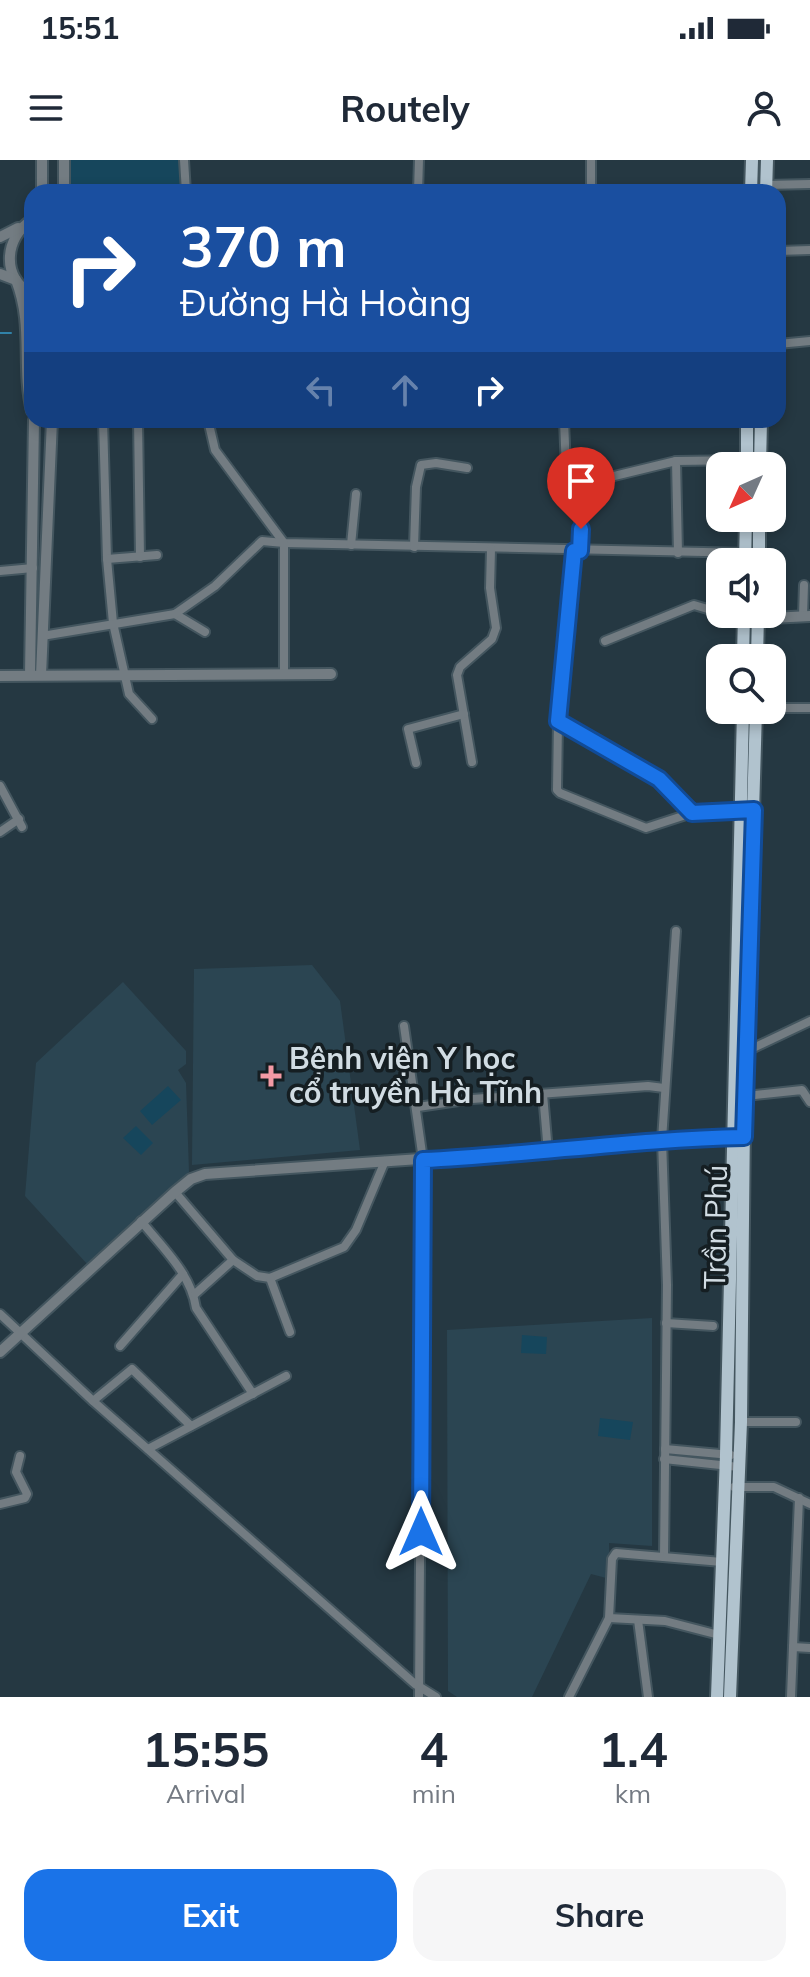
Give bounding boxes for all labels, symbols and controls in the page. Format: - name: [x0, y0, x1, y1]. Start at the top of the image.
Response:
- text: 15:51: [40, 9, 119, 47]
- icon: menu: [24, 86, 68, 130]
- text: Routely: [340, 86, 470, 131]
- icon: person: [742, 86, 786, 130]
- text: 370 m: [180, 211, 347, 281]
- icon: right: [48, 216, 152, 320]
- text: Đường Hà Hoàng: [180, 280, 472, 325]
- icon: left: [299, 368, 343, 412]
- icon: ahead: [383, 368, 427, 412]
- icon: right: [467, 368, 511, 412]
- pin: [547, 447, 615, 529]
- north arrow: [706, 452, 786, 532]
- map controls: [706, 452, 786, 724]
- icon: arrive: [559, 459, 603, 503]
- button: sound: [706, 548, 786, 628]
- button: search: [706, 644, 786, 724]
- place label: Bệnh viện Y học cổ truyền Hà Tĩnh: [289, 1039, 542, 1111]
- marker: Bệnh viện Y học cổ truyền Hà Tĩnh: [260, 1065, 282, 1087]
- street label: Trần Phú: [695, 1164, 735, 1290]
- position arrow: [379, 1490, 463, 1574]
- text: 15:55: [142, 1719, 269, 1779]
- text: 4: [419, 1719, 448, 1779]
- text: 1.4: [598, 1719, 668, 1779]
- text: Arrival: [166, 1777, 246, 1810]
- text: min: [412, 1777, 456, 1810]
- text: km: [615, 1777, 651, 1810]
- button: Exit: [24, 1869, 397, 1961]
- button: Share: [413, 1869, 786, 1961]

